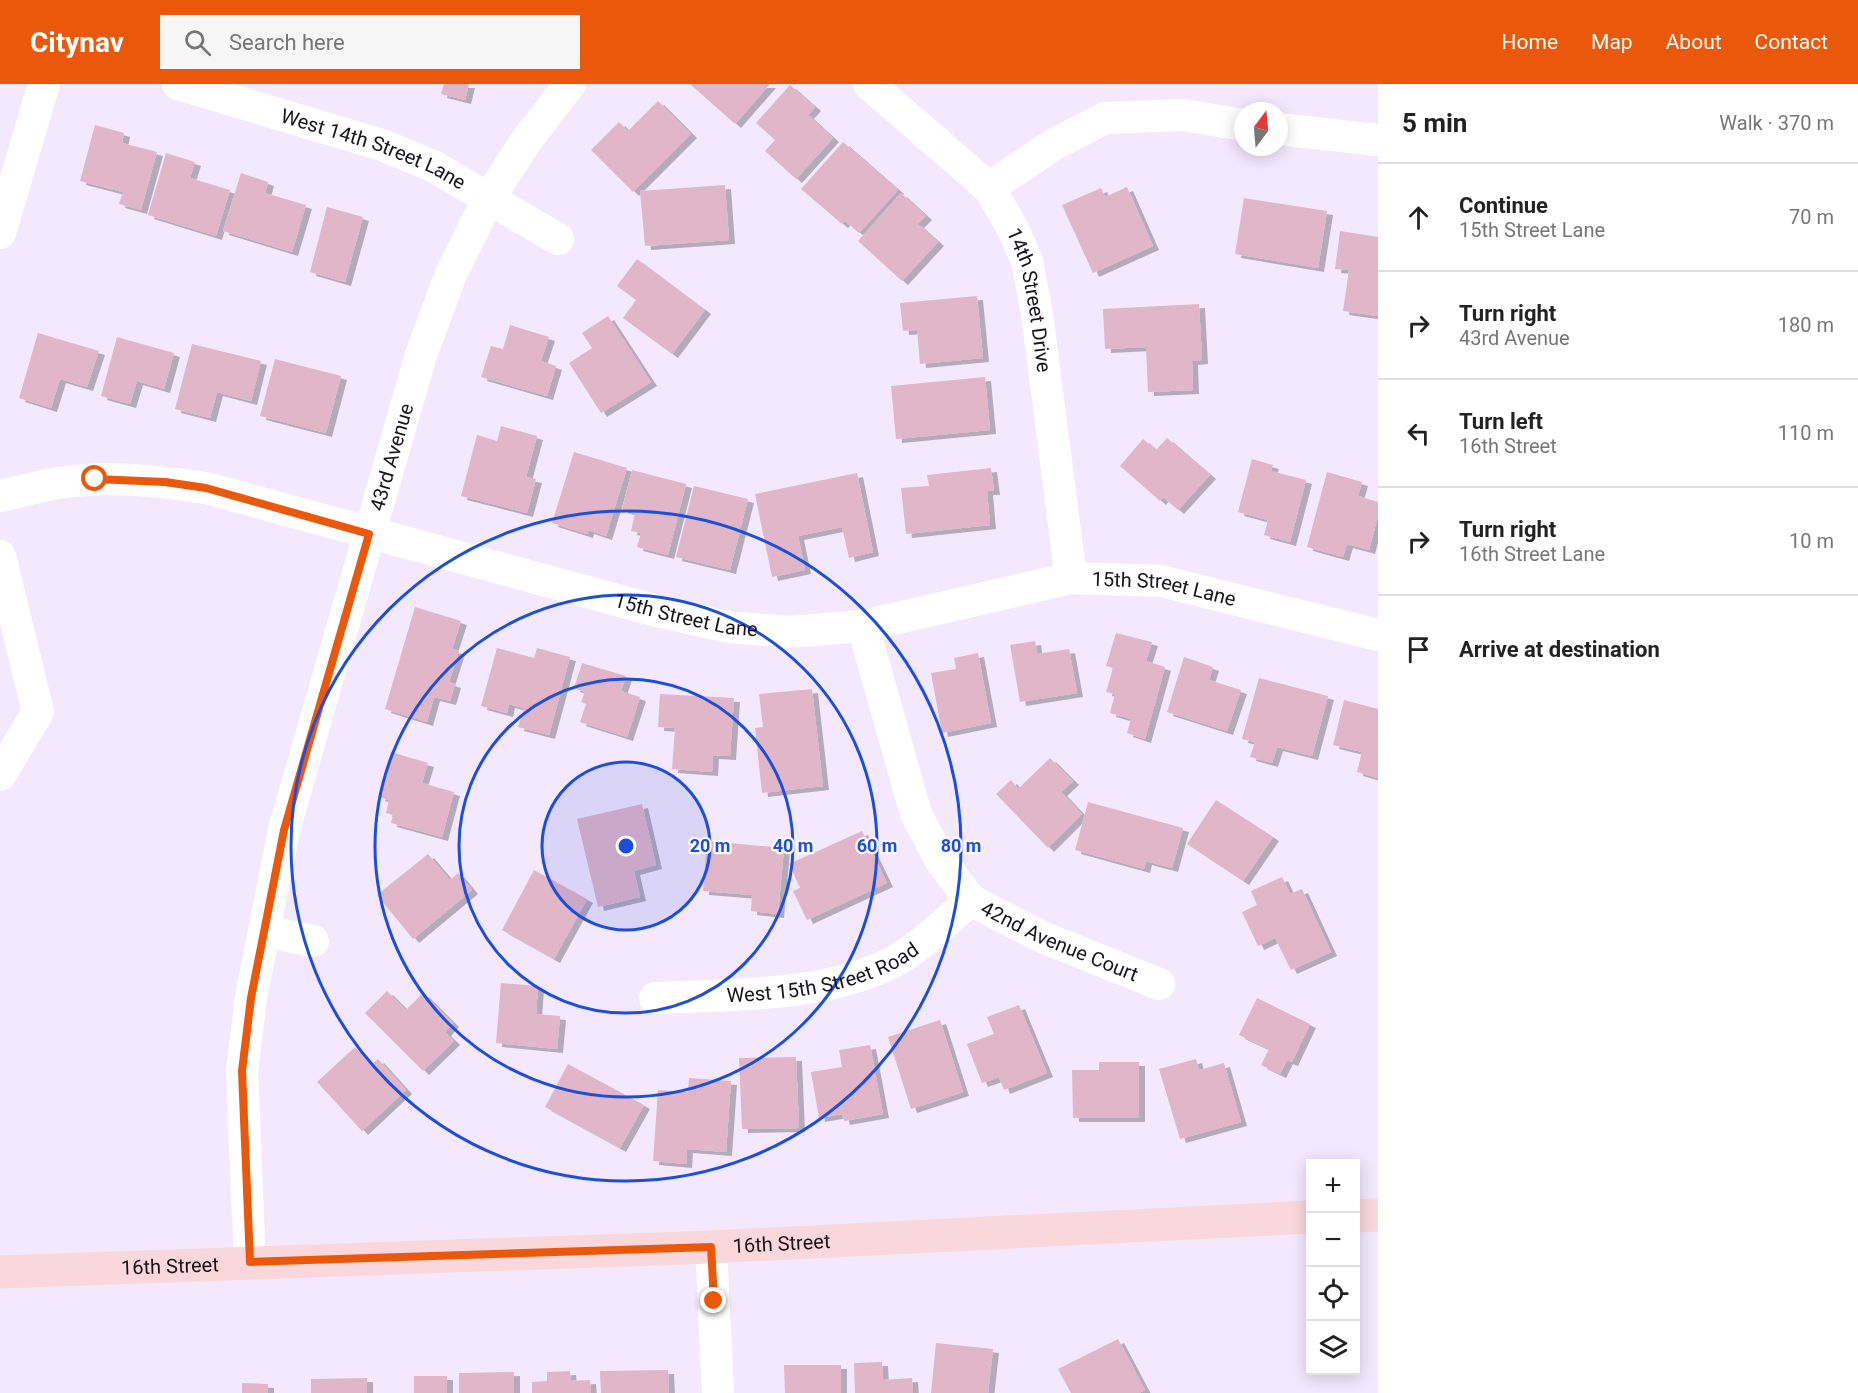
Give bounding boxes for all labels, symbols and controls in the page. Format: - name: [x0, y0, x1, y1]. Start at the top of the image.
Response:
- search box: [160, 15, 580, 69]
- text: Citynav: [30, 26, 124, 59]
- icon: search: [181, 26, 214, 59]
- text: Search here: [229, 30, 345, 55]
- text: Home: [1502, 30, 1558, 54]
- text: Map: [1591, 30, 1633, 54]
- text: About: [1666, 30, 1722, 54]
- text: Contact: [1755, 30, 1828, 54]
- north arrow: [1234, 102, 1288, 156]
- street label: West 14th Street Lane: [278, 103, 470, 194]
- text: 5 min: [1402, 108, 1467, 138]
- text: Walk · 370 m: [1719, 111, 1834, 135]
- text: Continue: [1459, 193, 1548, 218]
- icon: ahead: [1402, 201, 1435, 234]
- text: 70 m: [1789, 205, 1834, 229]
- text: 15th Street Lane: [1459, 218, 1605, 242]
- street label: 14th Street Drive: [1002, 224, 1056, 374]
- text: Turn right: [1459, 301, 1556, 326]
- icon: right: [1402, 309, 1435, 342]
- text: 180 m: [1778, 313, 1834, 337]
- text: 43rd Avenue: [1459, 326, 1570, 350]
- street label: 43rd Avenue: [365, 401, 418, 514]
- text: Turn left: [1459, 409, 1543, 434]
- icon: left: [1402, 417, 1435, 450]
- text: 110 m: [1778, 421, 1834, 445]
- text: 16th Street: [1459, 434, 1557, 458]
- route start: [81, 465, 107, 491]
- text: Turn right: [1459, 517, 1556, 542]
- icon: right: [1402, 525, 1435, 558]
- text: 10 m: [1789, 529, 1834, 553]
- text: 16th Street Lane: [1459, 542, 1605, 566]
- street label: 15th Street Lane: [1091, 567, 1238, 611]
- street label: 15th Street Lane: [612, 588, 759, 641]
- icon: arrive: [1402, 633, 1435, 666]
- text: Arrive at destination: [1459, 637, 1660, 662]
- text: 20 m: [690, 835, 730, 856]
- text: 40 m: [773, 835, 813, 856]
- text: 60 m: [857, 835, 897, 856]
- text: 80 m: [941, 835, 981, 856]
- centre of rings: [616, 836, 636, 856]
- street label: 42nd Avenue Court: [977, 896, 1142, 986]
- street label: West 15th Street Road: [726, 937, 923, 1007]
- map controls: [1306, 1159, 1360, 1375]
- button: +: [1306, 1159, 1360, 1213]
- button: −: [1306, 1213, 1360, 1267]
- street label: 16th Street: [732, 1229, 831, 1258]
- street label: 16th Street: [121, 1252, 219, 1280]
- button: locate: [1306, 1267, 1360, 1321]
- route end: [700, 1287, 726, 1313]
- button: layers: [1306, 1321, 1360, 1375]

